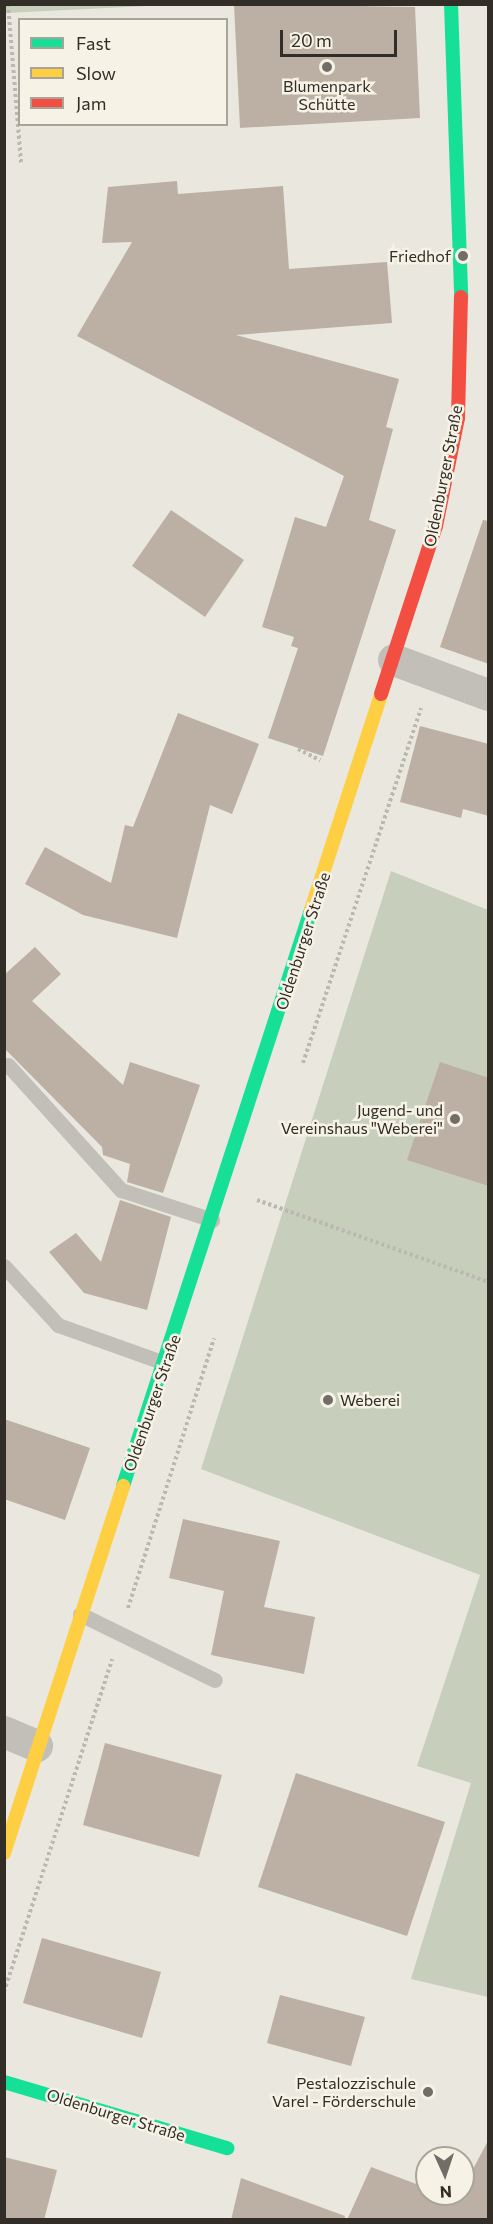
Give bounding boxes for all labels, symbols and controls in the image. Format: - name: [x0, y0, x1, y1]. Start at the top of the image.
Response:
- legend: [18, 18, 228, 126]
- scale bar: [283, 18, 400, 56]
- text: 20 m: [291, 29, 332, 51]
- text: Fast: [76, 32, 111, 54]
- marker: Blumenpark Schütte: [320, 60, 334, 74]
- text: Slow: [76, 62, 116, 84]
- place label: Blumenpark Schütte: [283, 76, 371, 114]
- text: Jam: [76, 92, 106, 114]
- place label: Friedhof: [389, 246, 451, 266]
- marker: Friedhof: [456, 249, 470, 263]
- street label: Oldenburger Straße: [420, 404, 466, 548]
- street label: Oldenburger Straße: [272, 870, 334, 1012]
- place label: Jugend- und Vereinshaus "Weberei": [281, 1100, 443, 1138]
- marker: Jugend- und Vereinshaus "Weberei": [448, 1112, 462, 1126]
- street label: Oldenburger Straße: [120, 1332, 184, 1474]
- place label: Weberei: [340, 1390, 400, 1410]
- marker: Weberei: [321, 1393, 335, 1407]
- place label: Pestalozzischule Varel - Förderschule: [272, 2073, 416, 2111]
- street label: Oldenburger Straße: [44, 2085, 188, 2145]
- marker: Pestalozzischule Varel - Förderschule: [421, 2085, 435, 2099]
- north arrow: [415, 2146, 475, 2206]
- text: N: [439, 2183, 452, 2202]

